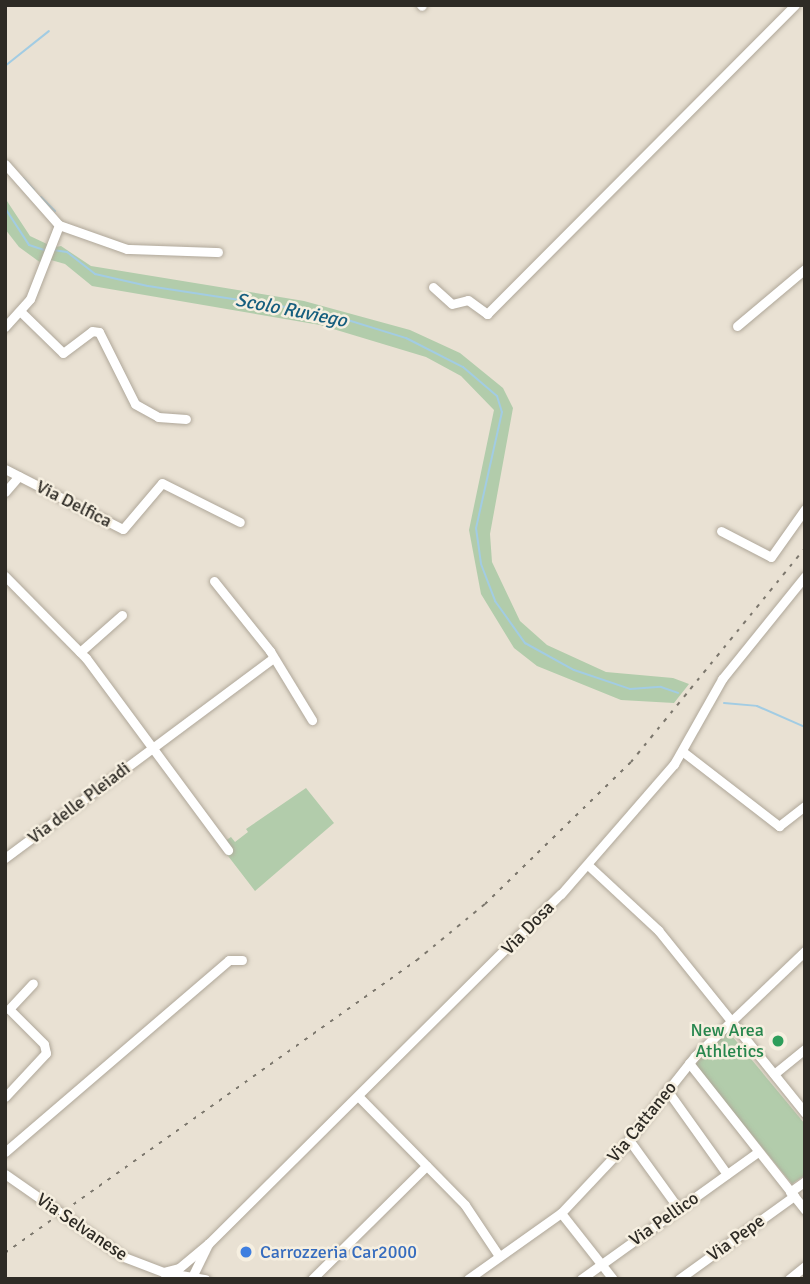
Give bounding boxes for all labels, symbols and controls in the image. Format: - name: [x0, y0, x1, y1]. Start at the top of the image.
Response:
- water label: Scolo Ruviego: [233, 289, 349, 333]
- street label: Via Delfica: [32, 476, 116, 532]
- street label: Via delle Pleiadi: [24, 757, 134, 849]
- street label: Via Dosa: [497, 897, 559, 959]
- place label: New Area Athletics: [691, 1020, 764, 1062]
- marker: New Area Athletics: [770, 1033, 786, 1049]
- street label: Via Cattaneo: [603, 1077, 681, 1167]
- street label: Via Pellico: [625, 1187, 703, 1251]
- street label: Via Selvanese: [32, 1189, 132, 1265]
- street label: Via Pepe: [703, 1210, 769, 1266]
- place label: Carrozzeria Car2000: [260, 1241, 417, 1263]
- marker: Carrozzeria Car2000: [238, 1244, 254, 1260]

